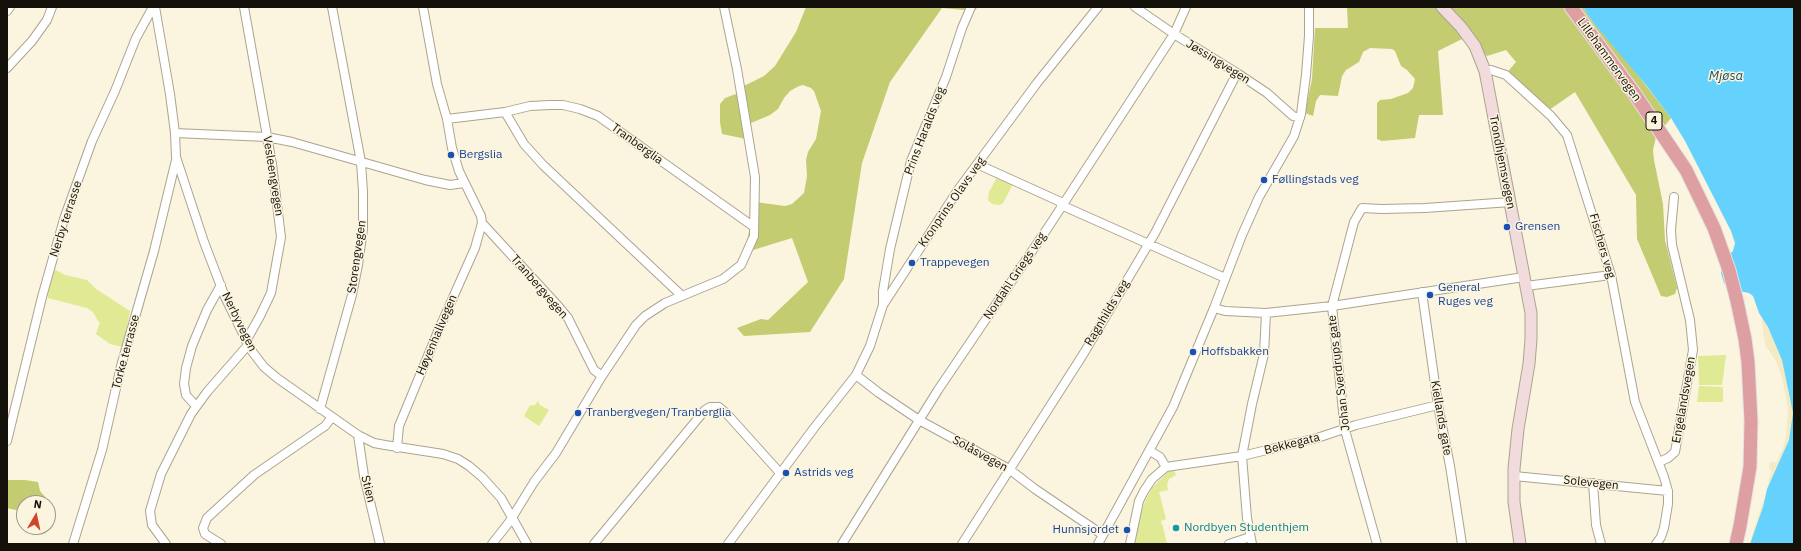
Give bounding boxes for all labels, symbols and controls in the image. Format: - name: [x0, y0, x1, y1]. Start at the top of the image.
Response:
- street label: Lillehammervegen: [1574, 16, 1644, 104]
- street label: Jøssingvegen: [1183, 37, 1253, 87]
- water label: Mjøsa: [1709, 68, 1743, 84]
- street label: Prins Haralds veg: [902, 85, 948, 177]
- road number: 4: [1646, 112, 1662, 130]
- street label: Trondhjemsvegen: [1486, 114, 1518, 210]
- street label: Tranberglia: [608, 120, 666, 168]
- street label: Vesleengvegen: [260, 135, 286, 217]
- place label: Bergslia: [459, 148, 502, 162]
- marker: Bergslia: [446, 150, 456, 160]
- street label: Kronprins Olavs veg: [916, 154, 988, 250]
- place label: Føllingstads veg: [1272, 173, 1359, 187]
- marker: Føllingstads veg: [1259, 175, 1269, 185]
- street label: Nerby terrasse: [47, 179, 85, 259]
- street label: Fischers veg: [1586, 212, 1618, 280]
- street label: Storengvegen: [345, 219, 369, 295]
- place label: Grensen: [1515, 220, 1560, 234]
- marker: Grensen: [1502, 222, 1512, 232]
- street label: Nordahl Griegs veg: [981, 230, 1049, 322]
- street label: Tranbergvegen: [507, 252, 571, 322]
- place label: Trappevegen: [920, 256, 990, 270]
- marker: Trappevegen: [907, 258, 917, 268]
- street label: Ragnhilds veg: [1082, 277, 1132, 349]
- place label: General Ruges veg: [1438, 281, 1493, 309]
- street label: Nerbyvegen: [218, 290, 260, 354]
- marker: General Ruges veg: [1425, 290, 1435, 300]
- street label: Høyenhallvegen: [414, 293, 460, 377]
- street label: Torke terrasse: [109, 313, 143, 391]
- street label: Johan Sverdrups gate: [1325, 314, 1353, 432]
- place label: Hoffsbakken: [1201, 345, 1269, 359]
- marker: Hoffsbakken: [1188, 347, 1198, 357]
- street label: Engelandsvegen: [1669, 355, 1699, 445]
- street label: Kiellands gate: [1427, 379, 1455, 457]
- place label: Tranbergvegen/Tranberglia: [586, 406, 732, 420]
- marker: Tranbergvegen/Tranberglia: [573, 408, 583, 418]
- street label: Bekkegata: [1263, 430, 1321, 458]
- street label: Solåsvegen: [950, 433, 1010, 475]
- place label: Astrids veg: [794, 466, 853, 480]
- marker: Astrids veg: [781, 468, 791, 478]
- street label: Solevegen: [1563, 473, 1619, 493]
- street label: Stien: [358, 474, 378, 504]
- north arrow: [16, 495, 56, 535]
- text: N: [33, 497, 43, 512]
- place label: Nordbyen Studenthjem: [1184, 521, 1309, 535]
- place label: Hunnsjordet: [1052, 523, 1119, 537]
- marker: Nordbyen Studenthjem: [1171, 523, 1181, 533]
- marker: Hunnsjordet: [1122, 525, 1132, 535]

